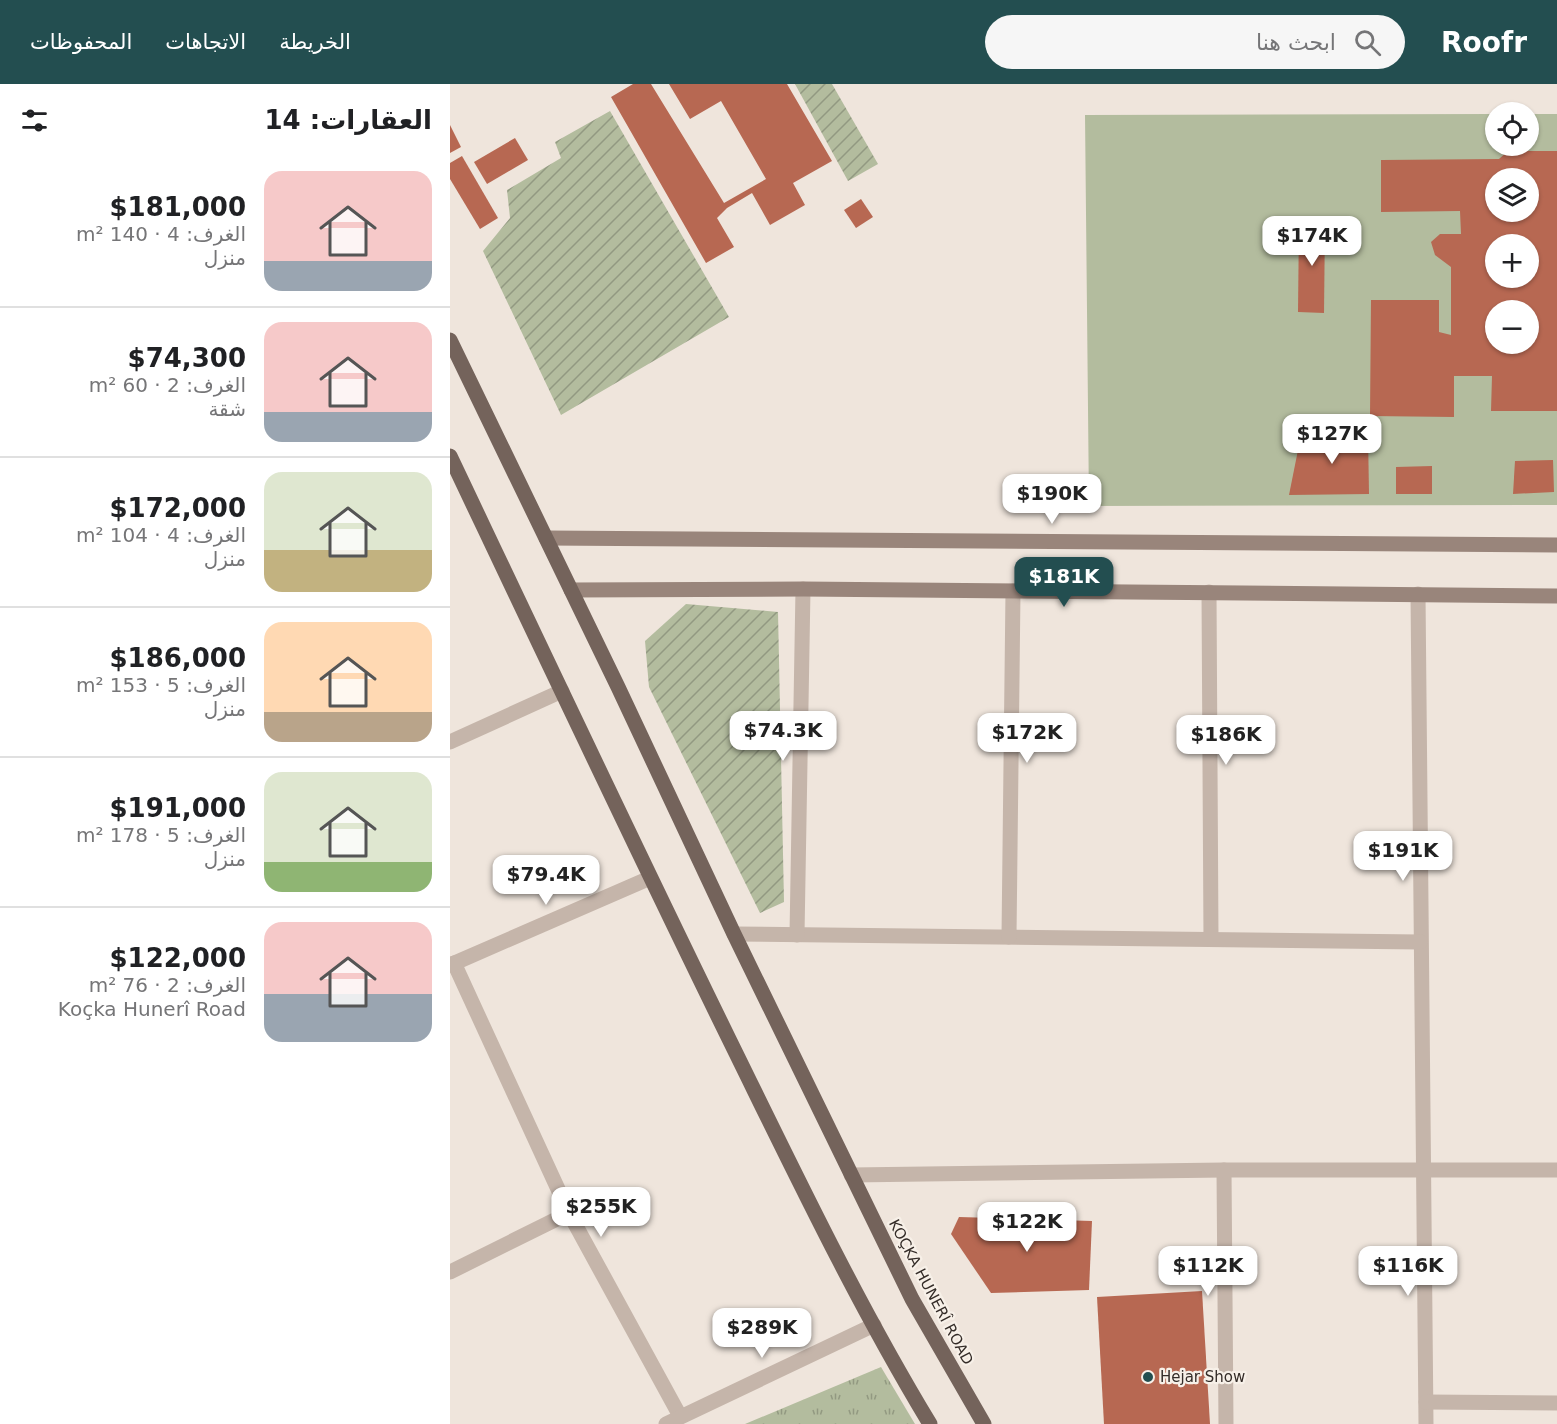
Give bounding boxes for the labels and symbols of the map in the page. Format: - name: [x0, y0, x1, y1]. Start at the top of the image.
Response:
- pin: $174K: [1270, 216, 1354, 267]
- pin: $127K: [1290, 414, 1374, 465]
- pin: $190K: [1010, 474, 1094, 525]
- pin: $181K: [1022, 557, 1106, 608]
- pin: $74.3K: [734, 711, 832, 762]
- pin: $172K: [985, 713, 1069, 764]
- pin: $186K: [1184, 715, 1268, 766]
- pin: $191K: [1361, 831, 1445, 882]
- pin: $79.4K: [497, 855, 595, 906]
- pin: $255K: [559, 1187, 643, 1238]
- pin: $122K: [985, 1202, 1069, 1253]
- street label: KOÇKA HUNERÎ ROAD: [885, 1216, 978, 1368]
- pin: $112K: [1166, 1246, 1250, 1297]
- pin: $116K: [1366, 1246, 1450, 1297]
- pin: $289K: [720, 1308, 804, 1359]
- place label: Hejar Show: [1160, 1368, 1245, 1386]
- marker: Hejar Show: [1141, 1370, 1155, 1384]

